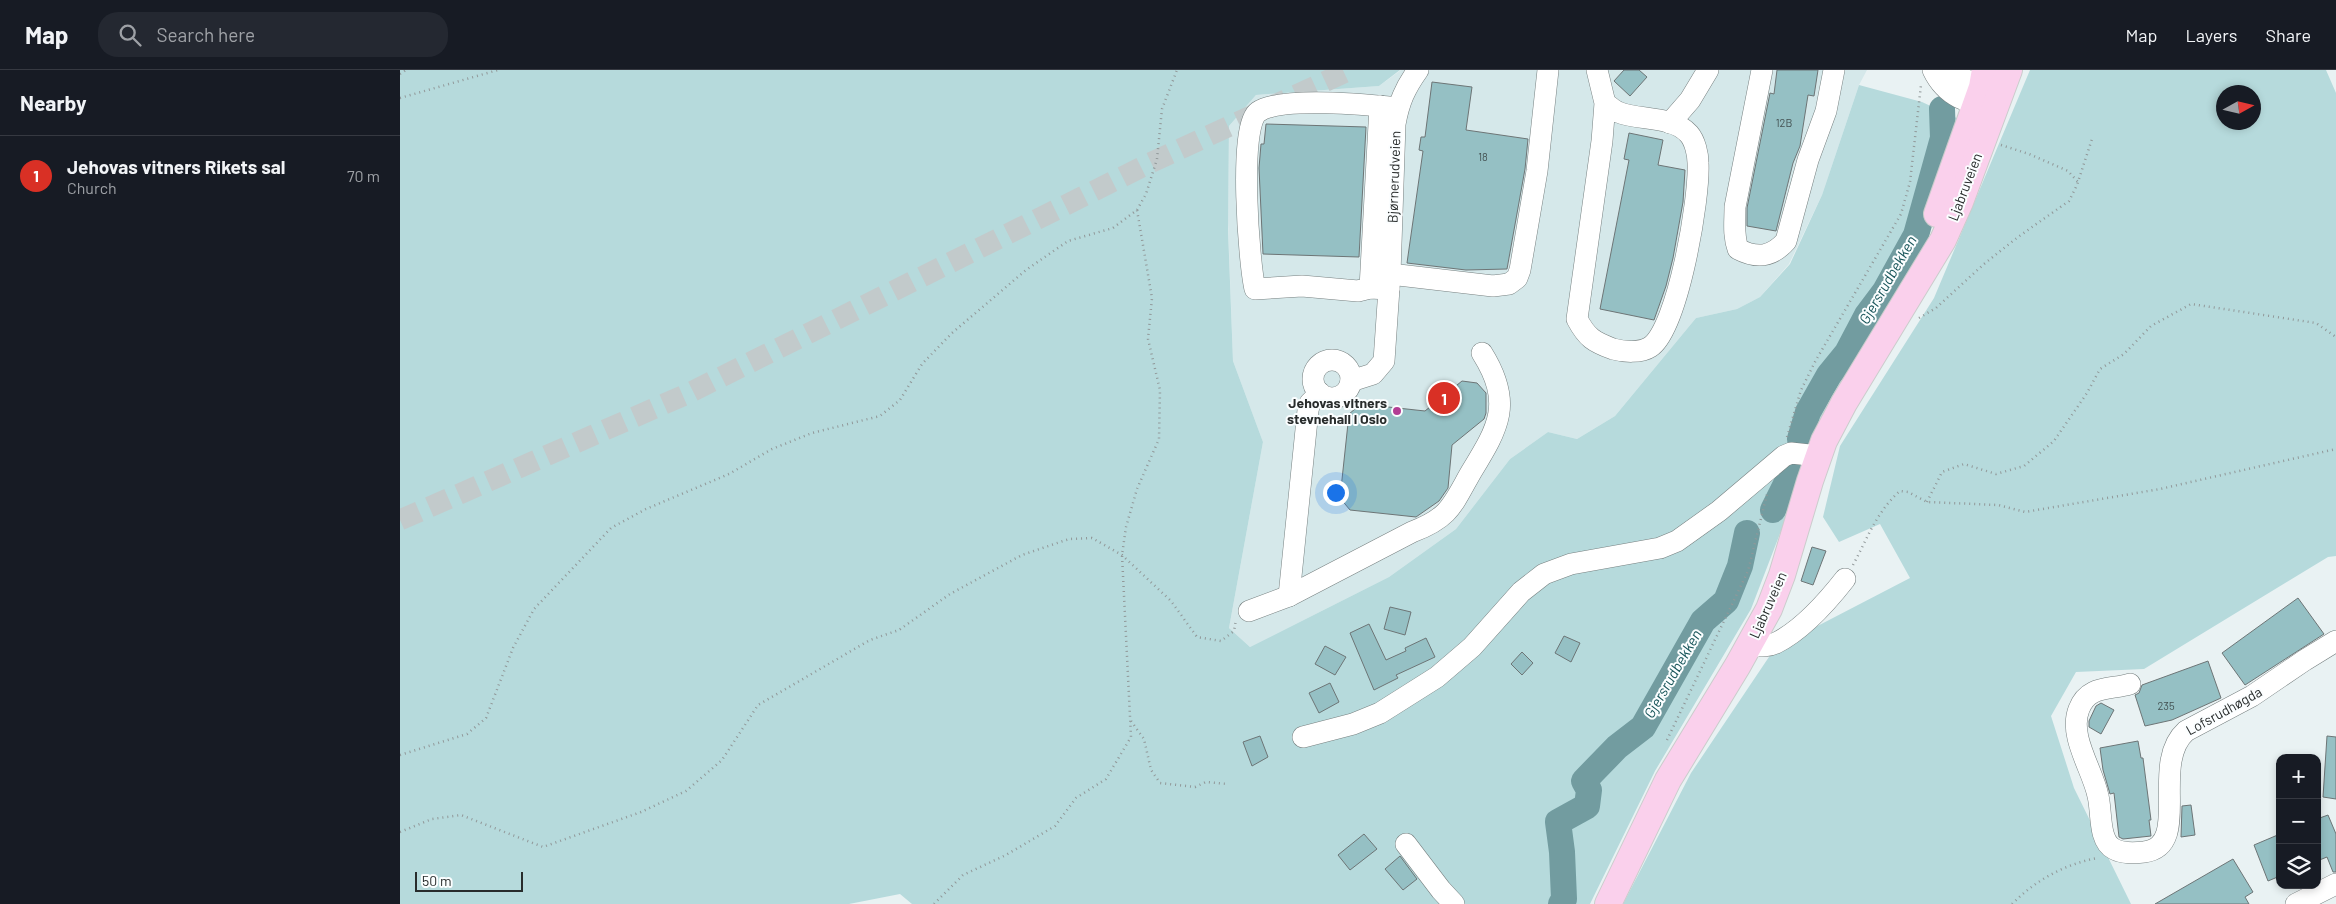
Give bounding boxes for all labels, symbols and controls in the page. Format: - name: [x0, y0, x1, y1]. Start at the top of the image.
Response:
- search box: [98, 12, 448, 57]
- text: Map: [25, 20, 68, 49]
- icon: search: [116, 21, 144, 49]
- text: Search here: [156, 23, 255, 46]
- text: Map: [2125, 24, 2157, 46]
- text: Layers: [2185, 24, 2238, 46]
- text: Share: [2266, 24, 2311, 46]
- north arrow: [2216, 85, 2261, 130]
- text: Nearby: [20, 90, 86, 115]
- house number: 12B: [1776, 116, 1792, 129]
- street label: Bjørnerudveien: [1383, 131, 1404, 223]
- house number: 18: [1478, 150, 1488, 163]
- street label: Ljabruveien: [1944, 151, 1985, 223]
- text: Jehovas vitners Rikets sal: [67, 155, 285, 178]
- text: 1: [33, 166, 39, 185]
- text: 70 m: [347, 166, 380, 185]
- text: Church: [67, 178, 117, 197]
- water label: Gjersrudbekken: [1855, 232, 1920, 327]
- pin: 1: [1428, 379, 1460, 417]
- place label: Jehovas vitners stevnehall i Oslo: [1287, 394, 1387, 427]
- marker: Jehovas vitners stevnehall i Oslo: [1391, 405, 1403, 417]
- your location: [1323, 480, 1349, 506]
- street label: Ljabruveien: [1745, 569, 1790, 641]
- water label: Gjersrudbekken: [1640, 626, 1705, 721]
- street label: Lofsrudhøgda: [2183, 683, 2265, 738]
- house number: 235: [2157, 699, 2175, 712]
- map controls: [2276, 754, 2321, 889]
- button: +: [2276, 754, 2321, 799]
- button: −: [2276, 799, 2321, 844]
- button: layers: [2276, 844, 2321, 889]
- scale bar: [415, 869, 522, 892]
- text: 50 m: [422, 872, 451, 889]

